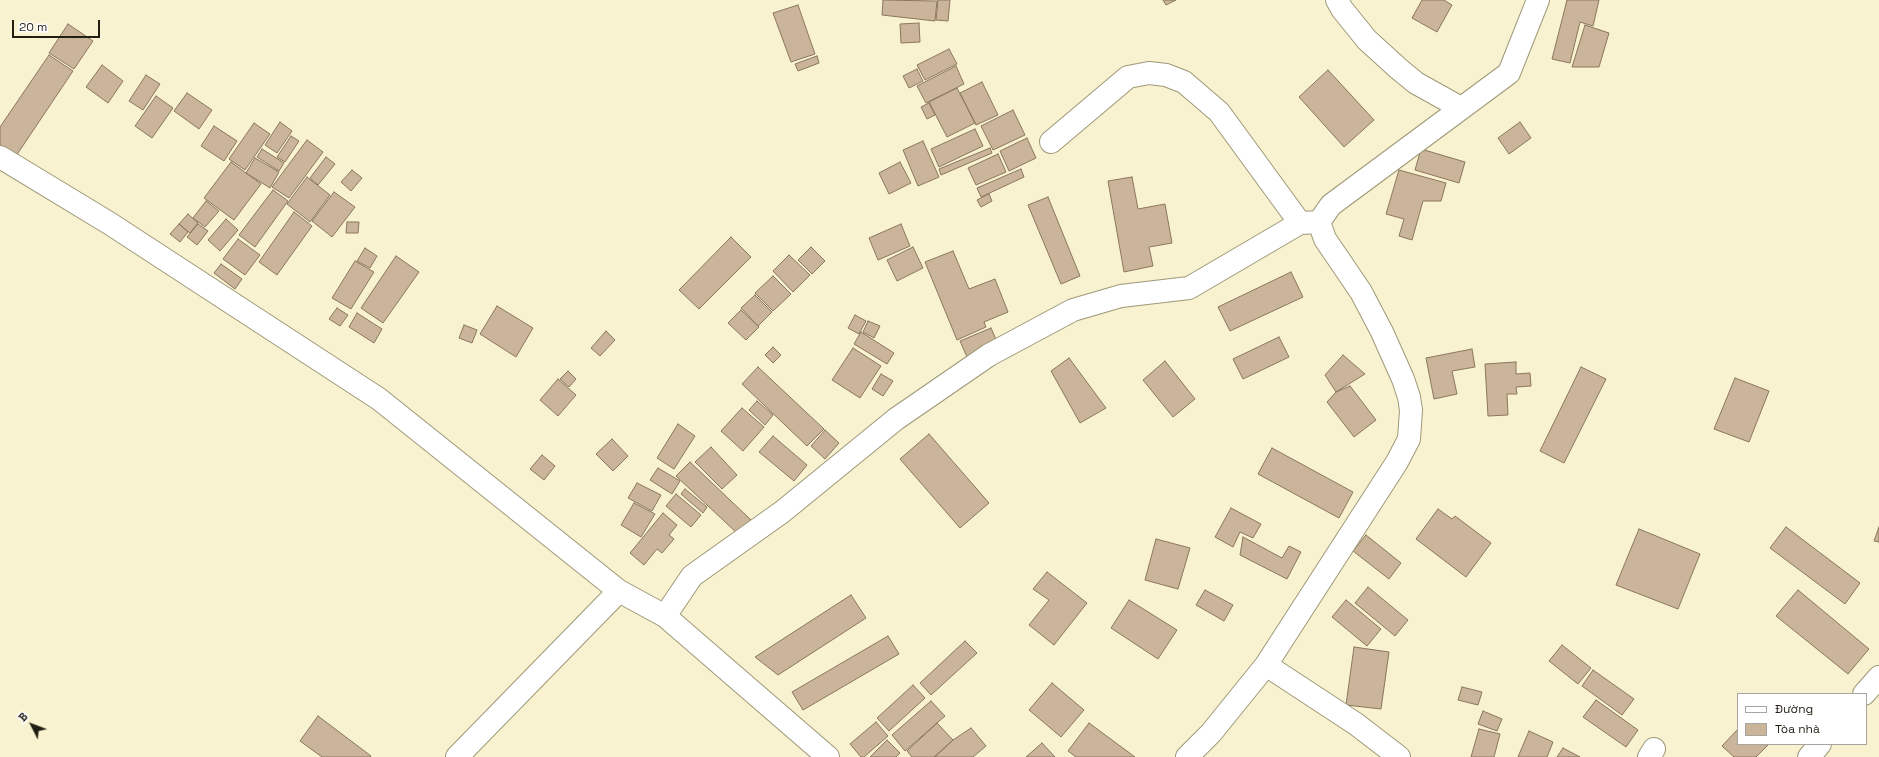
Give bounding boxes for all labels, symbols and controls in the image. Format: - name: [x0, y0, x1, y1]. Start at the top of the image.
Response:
- scale bar: [14, 12, 102, 38]
- text: 20 m: [19, 19, 47, 35]
- legend: [1737, 693, 1867, 745]
- text: Đường: [1775, 701, 1813, 717]
- north arrow: [12, 705, 52, 745]
- text: B: [15, 710, 31, 724]
- text: Tòa nhà: [1775, 721, 1820, 737]

